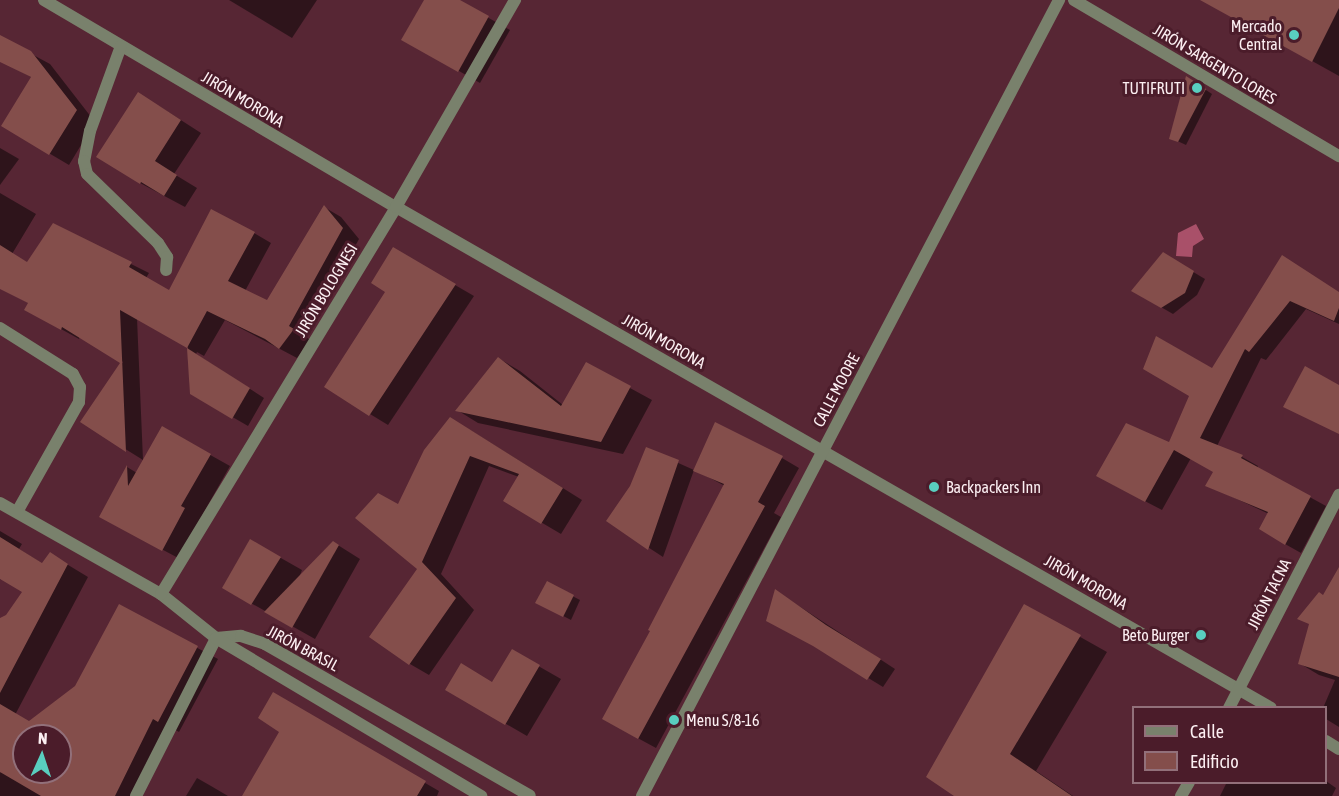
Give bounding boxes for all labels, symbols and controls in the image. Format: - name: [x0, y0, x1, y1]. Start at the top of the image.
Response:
- place label: Mercado Central: [1231, 16, 1282, 54]
- street label: JIRÓN SARGENTO LORES: [1150, 20, 1280, 108]
- marker: Mercado Central: [1287, 28, 1301, 42]
- street label: JIRÓN MORONA: [198, 67, 288, 131]
- place label: TUTIFRUTI: [1122, 78, 1185, 98]
- marker: TUTIFRUTI: [1190, 81, 1204, 95]
- street label: JIRÓN BOLOGNESI: [291, 240, 361, 340]
- street label: JIRÓN MORONA: [619, 310, 709, 372]
- street label: CALLE MOORE: [809, 350, 863, 430]
- place label: Backpackers Inn: [946, 477, 1041, 497]
- marker: Backpackers Inn: [927, 480, 941, 494]
- street label: JIRÓN MORONA: [1041, 551, 1131, 613]
- street label: JIRÓN TACNA: [1243, 555, 1295, 633]
- street label: JIRÓN BRASIL: [264, 621, 342, 675]
- place label: Beto Burger: [1122, 625, 1189, 645]
- marker: Beto Burger: [1194, 628, 1208, 642]
- legend: [1132, 706, 1327, 784]
- place label: Menu S/8-16: [686, 710, 760, 730]
- marker: Menu S/8-16: [667, 713, 681, 727]
- text: Calle: [1190, 721, 1224, 742]
- north arrow: [12, 724, 72, 784]
- text: N: [38, 729, 48, 747]
- text: Edificio: [1190, 751, 1239, 772]

